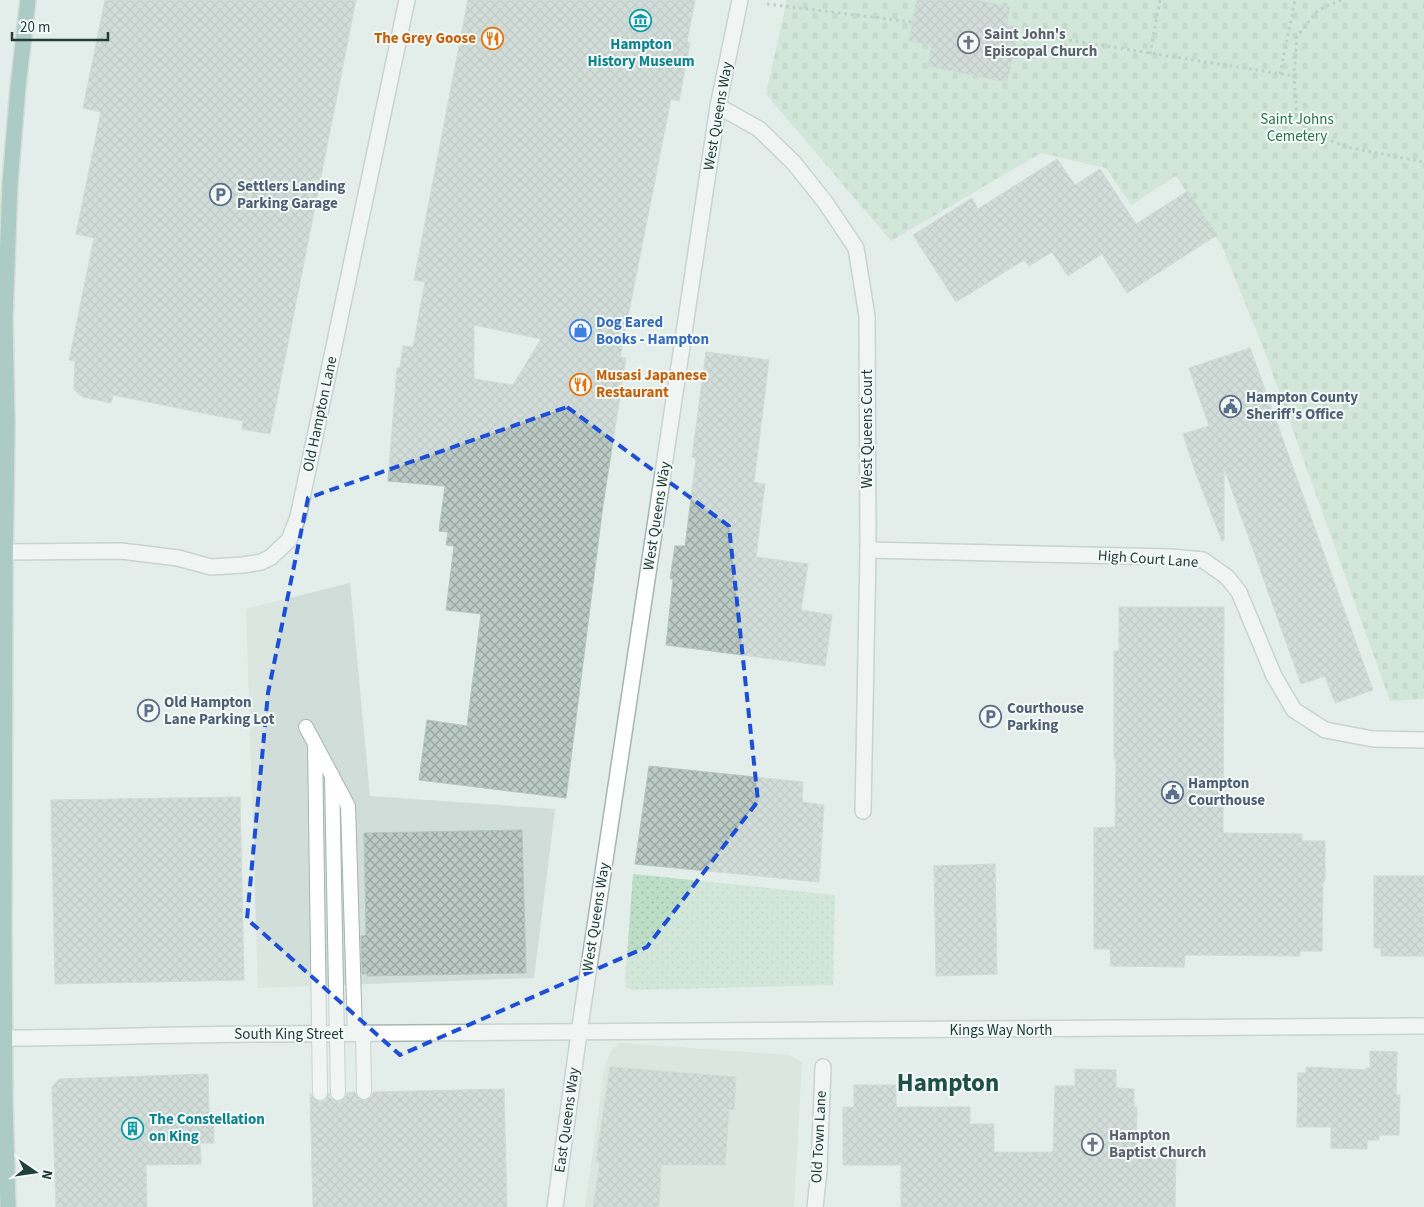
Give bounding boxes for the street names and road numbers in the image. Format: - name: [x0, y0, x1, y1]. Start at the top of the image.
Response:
- street label: West Queens Way: [698, 60, 738, 172]
- street label: Old Hampton Lane: [297, 354, 343, 474]
- street label: West Queens Court: [857, 370, 878, 488]
- street label: West Queens Way: [638, 460, 676, 572]
- street label: High Court Lane: [1097, 545, 1199, 573]
- street label: West Queens Way: [577, 861, 615, 973]
- street label: Kings Way North: [950, 1020, 1052, 1041]
- street label: South King Street: [234, 1024, 344, 1045]
- street label: East Queens Way: [549, 1066, 585, 1174]
- street label: Old Town Lane: [806, 1090, 832, 1184]

